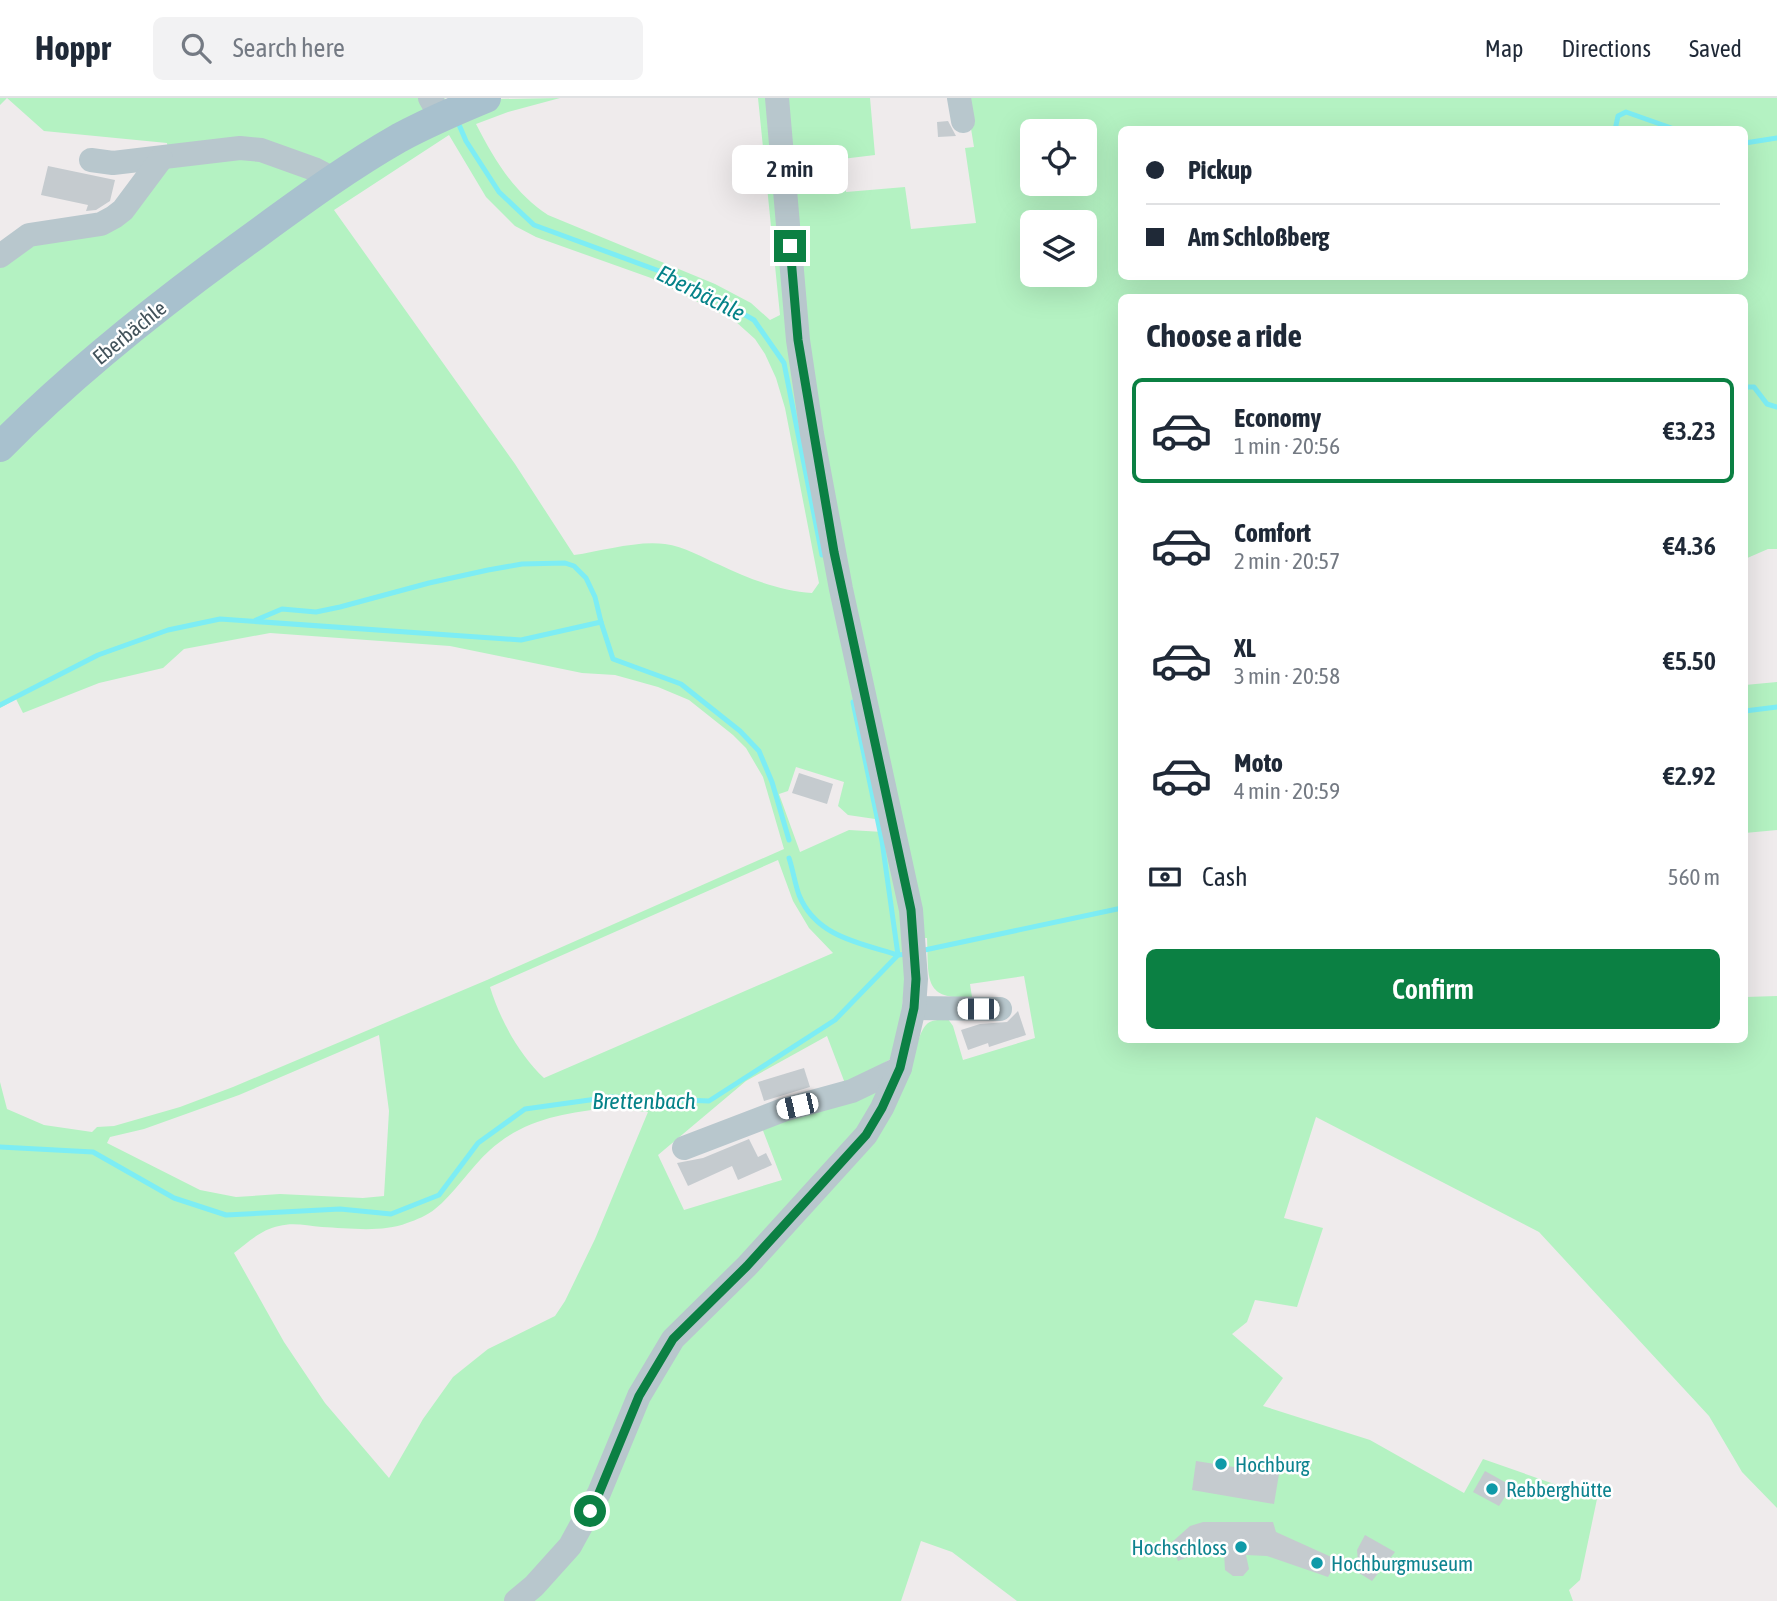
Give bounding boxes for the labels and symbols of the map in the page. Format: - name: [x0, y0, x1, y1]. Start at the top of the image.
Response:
- callout: 2 min: [732, 144, 848, 194]
- route end: [774, 230, 806, 262]
- water label: Eberbächle: [653, 260, 749, 326]
- street label: Eberbächle: [88, 295, 170, 369]
- car: [958, 999, 1000, 1020]
- water label: Brettenbach: [592, 1088, 696, 1114]
- car: [775, 1091, 820, 1121]
- place label: Hochburg: [1235, 1452, 1310, 1476]
- marker: Hochburg: [1213, 1456, 1229, 1472]
- place label: Rebberghütte: [1506, 1477, 1612, 1501]
- marker: Rebberghütte: [1484, 1481, 1500, 1497]
- route start: [574, 1495, 606, 1527]
- place label: Hochschloss: [1132, 1535, 1227, 1559]
- marker: Hochschloss: [1233, 1539, 1249, 1555]
- place label: Hochburgmuseum: [1331, 1551, 1473, 1575]
- marker: Hochburgmuseum: [1309, 1555, 1325, 1571]

